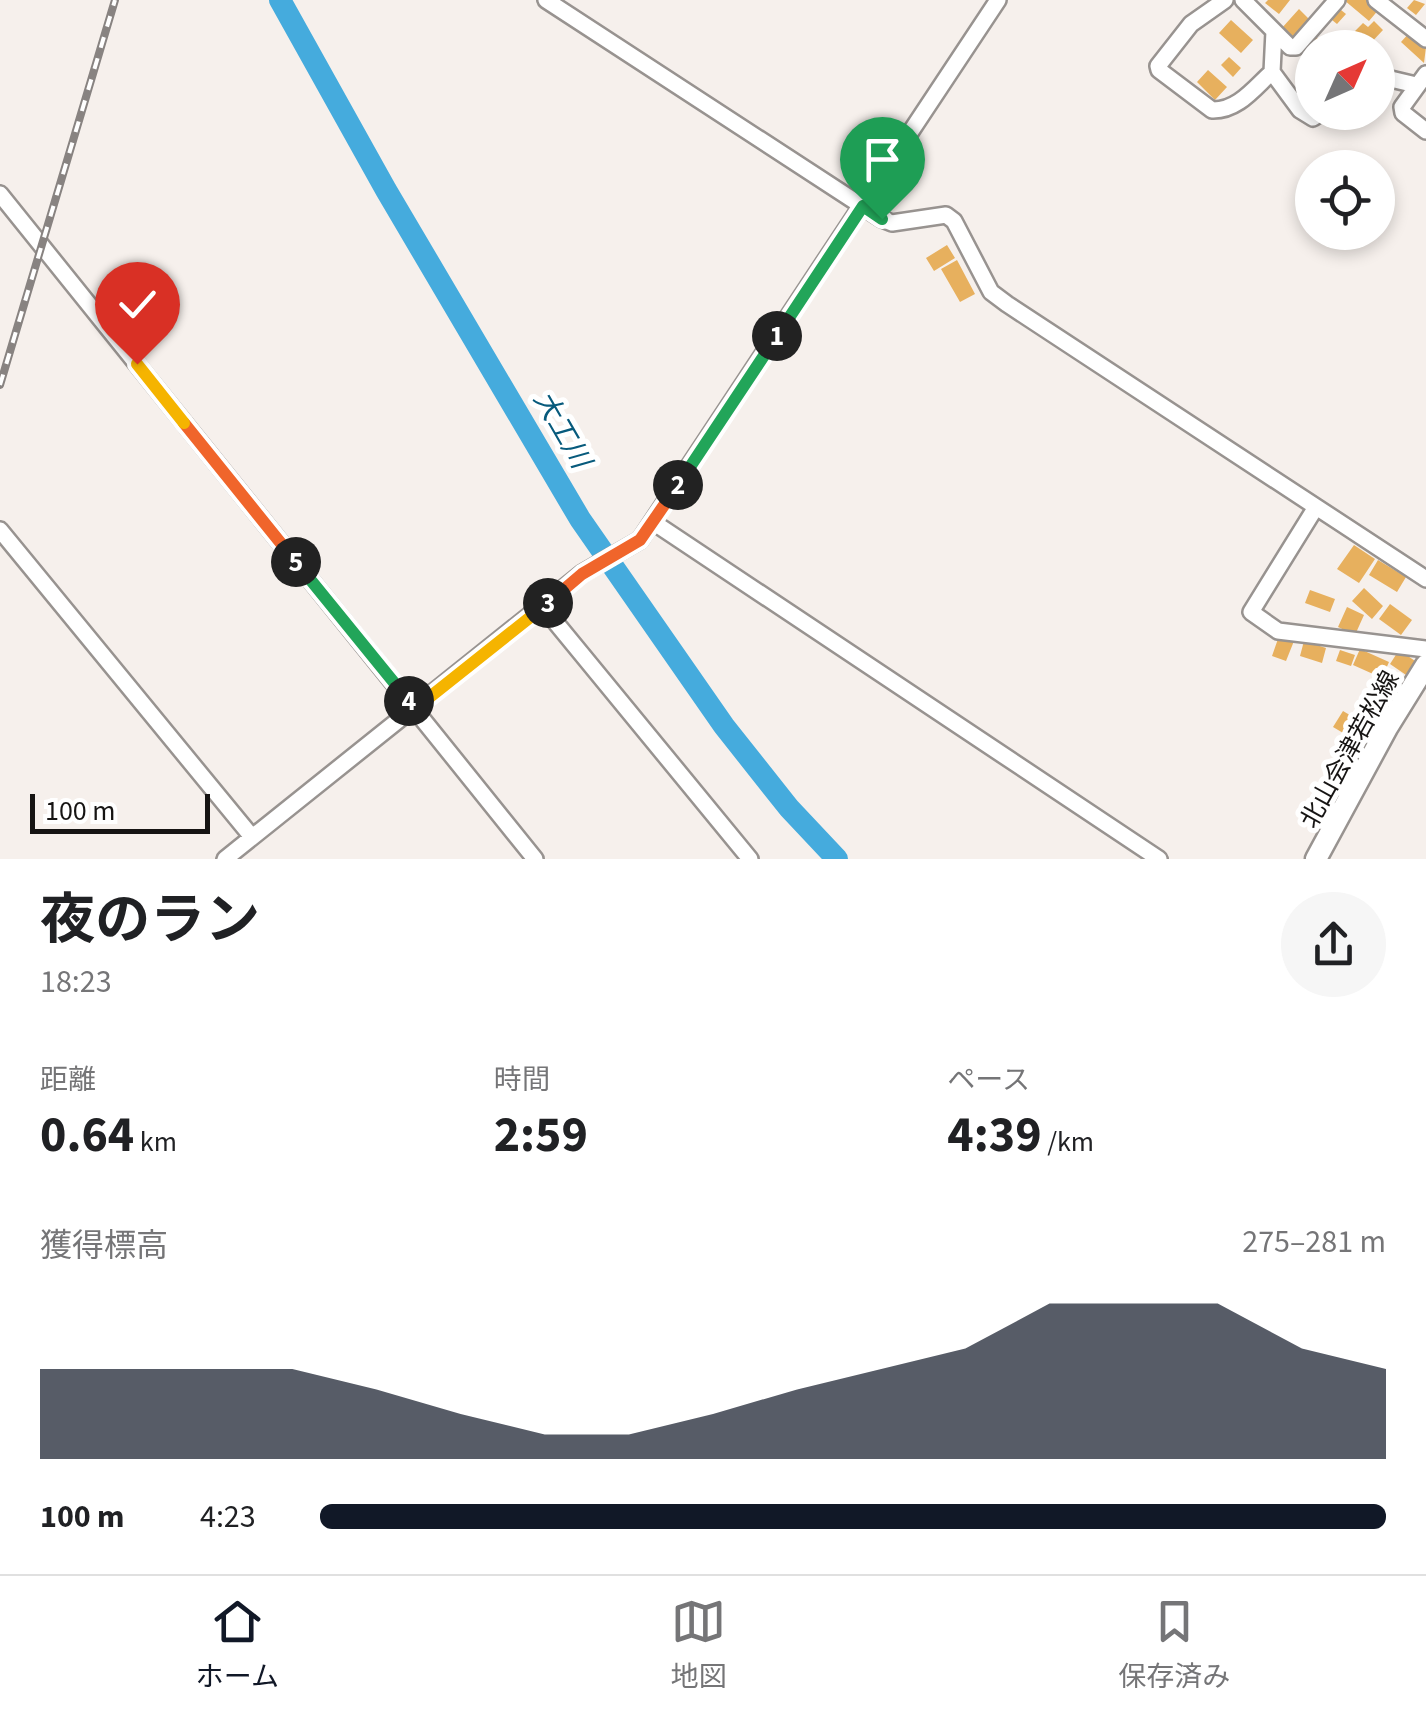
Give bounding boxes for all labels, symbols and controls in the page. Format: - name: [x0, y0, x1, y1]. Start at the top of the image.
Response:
- north arrow: [1295, 30, 1395, 130]
- map controls: [1295, 30, 1395, 250]
- pin: [840, 117, 925, 220]
- icon: arrive: [855, 132, 910, 187]
- button: locate: [1295, 150, 1395, 250]
- pin: [95, 262, 180, 365]
- icon: check: [110, 277, 165, 332]
- pin: 1: [752, 311, 802, 361]
- text: 1: [770, 316, 784, 356]
- water label: 大工川: [524, 383, 602, 478]
- pin: 2: [653, 460, 703, 510]
- text: 2: [671, 465, 685, 505]
- pin: 5: [271, 537, 321, 587]
- text: 5: [289, 542, 303, 582]
- pin: 3: [523, 578, 573, 628]
- text: 3: [541, 583, 555, 623]
- street label: 北山会津若松線: [1292, 664, 1408, 835]
- pin: 4: [384, 676, 434, 726]
- text: 4: [402, 681, 416, 721]
- scale bar: [30, 789, 210, 834]
- text: 100 m: [45, 791, 116, 831]
- text: 夜のラン: [40, 882, 260, 960]
- button: share: [1281, 892, 1386, 997]
- text: 18:23: [40, 959, 112, 1005]
- text: 距離: [40, 1060, 96, 1100]
- text: 時間: [494, 1060, 550, 1100]
- text: ペース: [947, 1060, 1030, 1100]
- text: 0.64: [40, 1100, 134, 1171]
- text: 2:59: [494, 1100, 588, 1171]
- text: 4:39: [947, 1100, 1042, 1171]
- text: km: [134, 1122, 177, 1162]
- text: /km: [1042, 1122, 1094, 1162]
- text: 275–281 m: [1242, 1219, 1386, 1265]
- text: 獲得標高: [40, 1223, 168, 1269]
- text: 100 m: [40, 1494, 125, 1540]
- text: 4:23: [200, 1494, 256, 1540]
- tab: ホーム: [196, 1594, 279, 1697]
- tab: 地図: [671, 1594, 727, 1697]
- tab: 保存済み: [1118, 1594, 1230, 1697]

